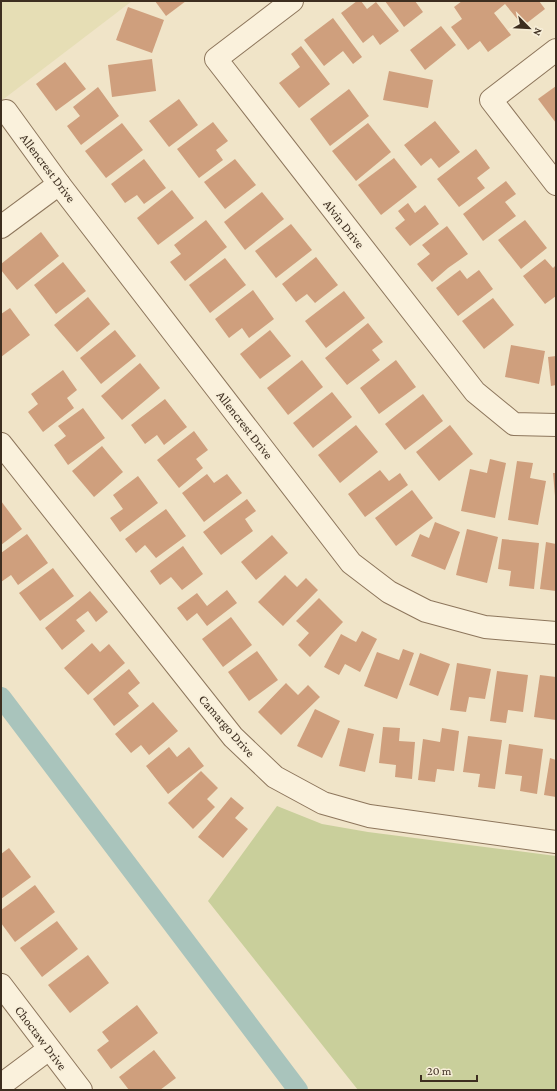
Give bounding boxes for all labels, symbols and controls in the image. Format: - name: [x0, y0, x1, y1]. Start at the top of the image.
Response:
- north arrow: [509, 8, 549, 48]
- text: N: [531, 26, 545, 38]
- street label: Allencrest Drive: [17, 131, 79, 206]
- street label: Alvin Drive: [320, 197, 368, 252]
- street label: Allencrest Drive: [214, 388, 276, 462]
- street label: Camargo Drive: [196, 692, 258, 761]
- street label: Choctaw Drive: [12, 1003, 70, 1073]
- scale bar: [421, 1057, 477, 1083]
- text: 20 m: [427, 1064, 452, 1078]

